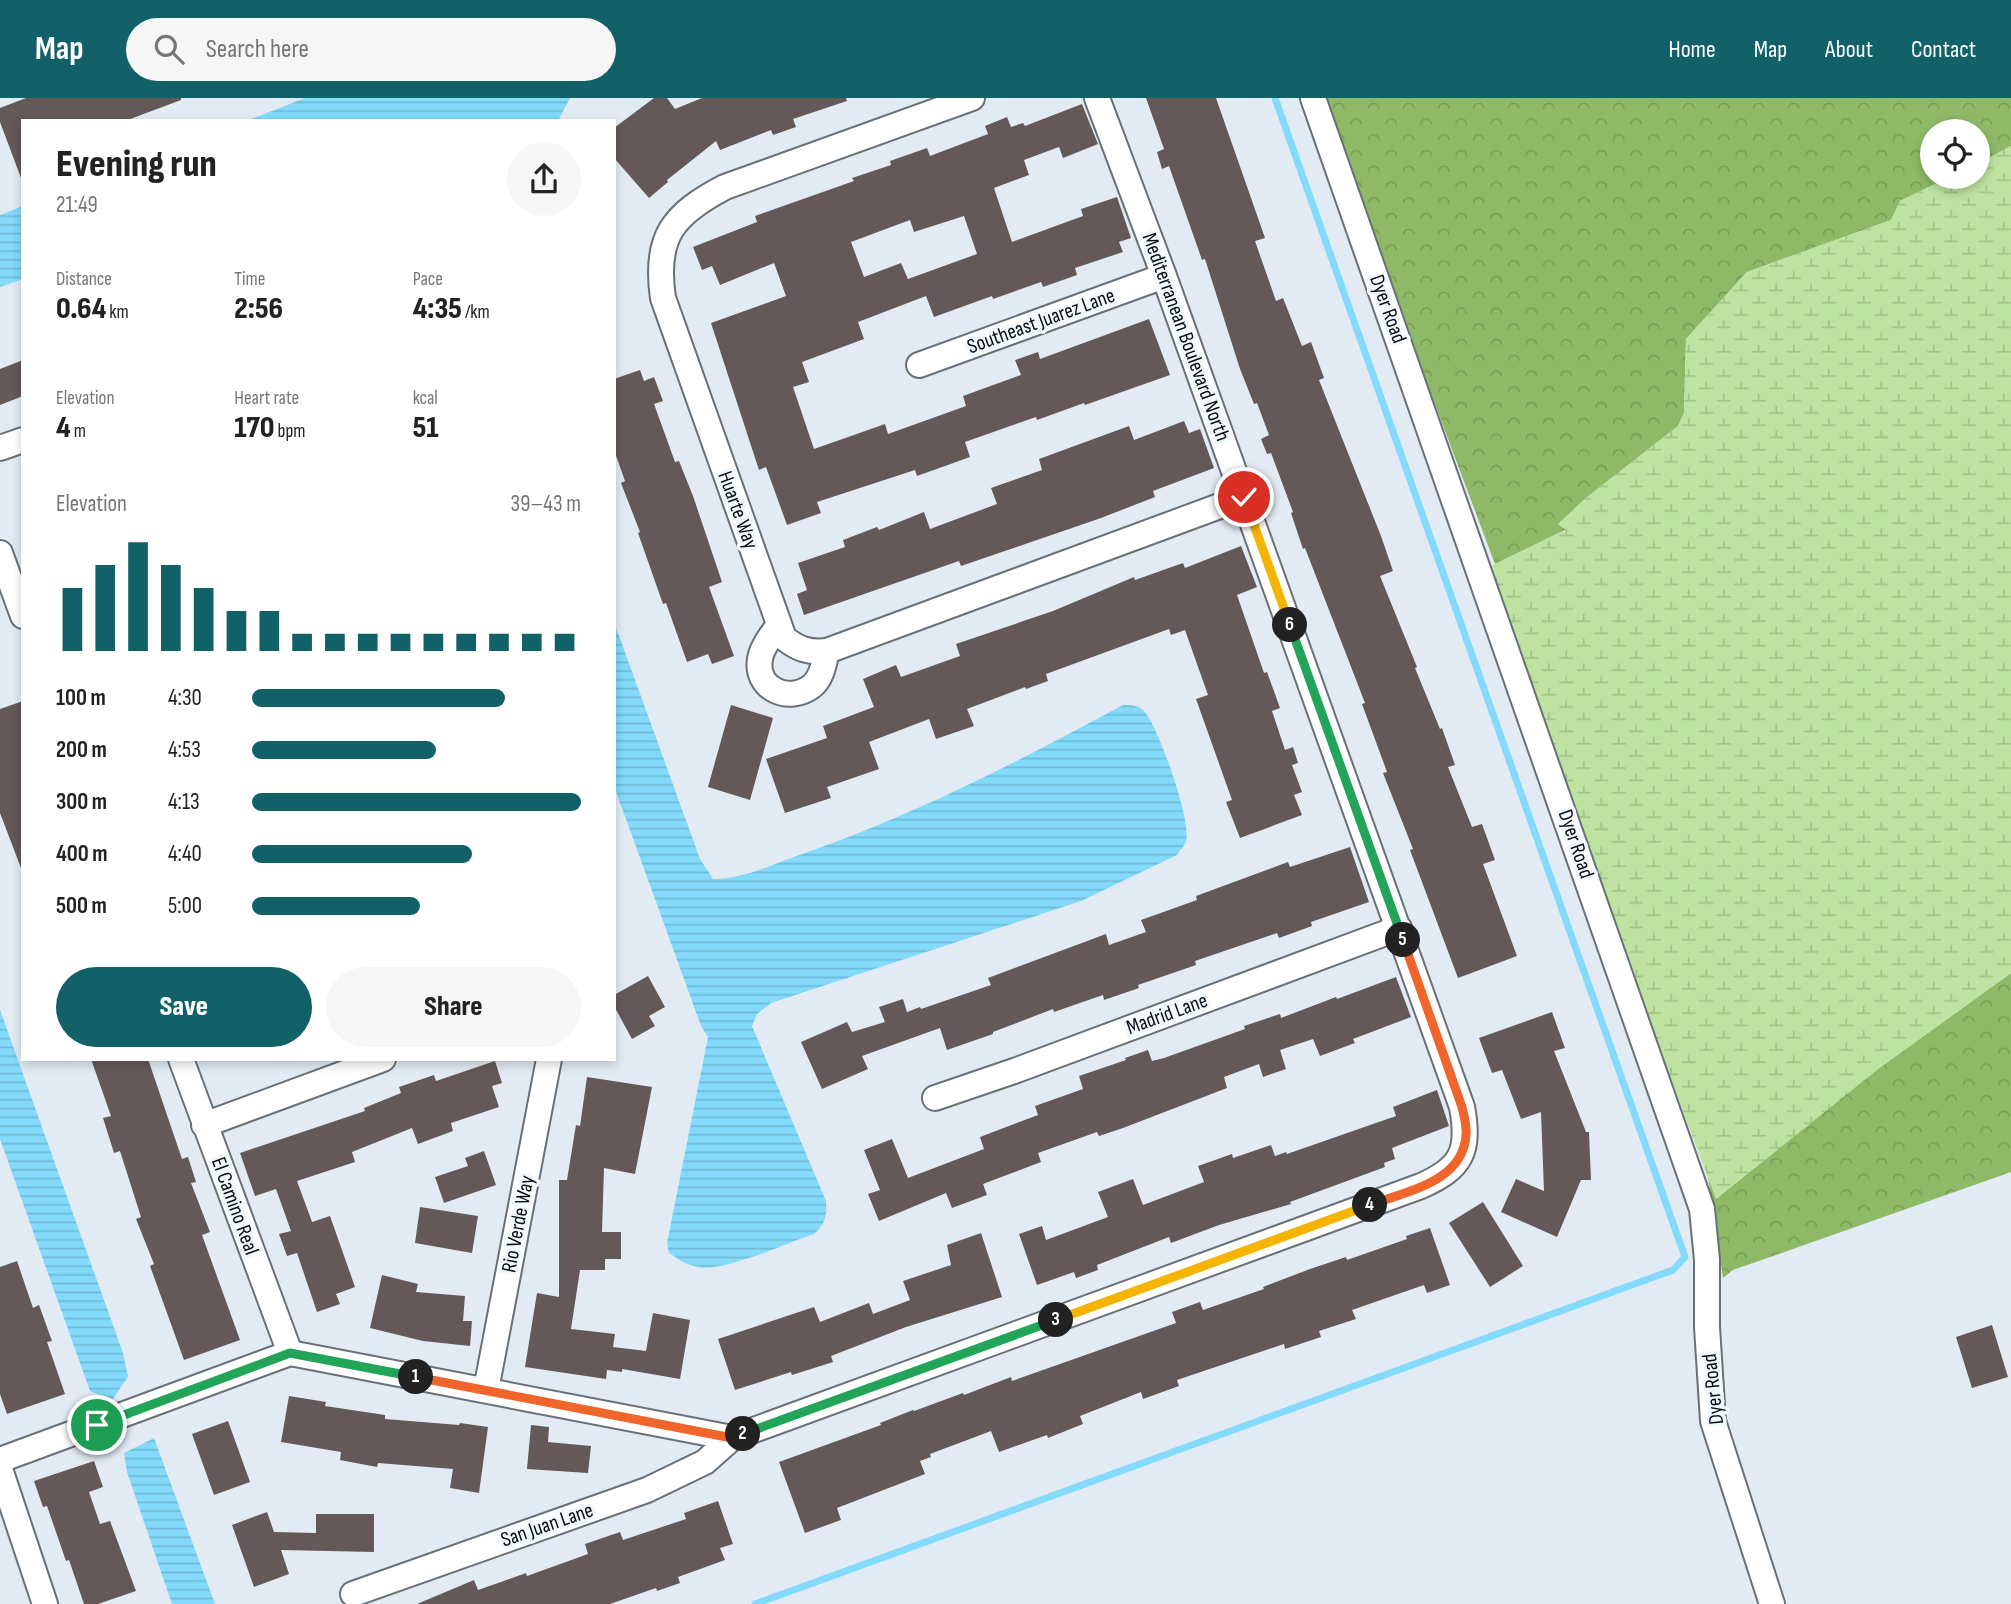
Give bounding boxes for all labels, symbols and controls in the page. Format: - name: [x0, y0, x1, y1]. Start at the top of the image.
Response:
- search box: [126, 18, 616, 81]
- text: Map: [35, 29, 84, 69]
- icon: search: [150, 30, 188, 68]
- text: Search here: [206, 34, 309, 65]
- text: Home: [1668, 35, 1716, 64]
- text: Map: [1754, 35, 1787, 64]
- text: About: [1825, 35, 1873, 64]
- text: Contact: [1911, 35, 1976, 64]
- map controls: [1920, 119, 1990, 189]
- button: locate: [1920, 119, 1990, 189]
- text: Evening run: [56, 142, 217, 187]
- button: share: [507, 142, 581, 216]
- text: 21:49: [56, 191, 98, 219]
- street label: Mediterranean Boulevard North: [1137, 229, 1235, 445]
- text: Distance: [56, 268, 112, 291]
- text: Time: [234, 268, 265, 291]
- text: Pace: [413, 268, 443, 291]
- street label: Dyer Road: [1364, 271, 1412, 347]
- street label: Southeast Juarez Lane: [964, 283, 1118, 359]
- text: 0.64: [56, 291, 106, 327]
- text: 2:56: [234, 291, 283, 327]
- text: 4:35: [413, 291, 462, 327]
- text: km: [106, 301, 129, 324]
- text: /km: [462, 301, 490, 324]
- text: Elevation: [56, 387, 115, 410]
- text: Heart rate: [234, 387, 299, 410]
- text: kcal: [413, 387, 438, 410]
- text: 4: [56, 410, 71, 446]
- text: 170: [234, 410, 275, 446]
- text: 51: [413, 410, 439, 446]
- text: m: [71, 420, 86, 443]
- text: bpm: [275, 420, 305, 443]
- pin: [1214, 467, 1274, 527]
- street label: Huarte Way: [712, 468, 764, 552]
- icon: check: [1225, 478, 1263, 516]
- text: Elevation: [56, 490, 127, 518]
- text: 39–43 m: [511, 490, 581, 518]
- pin: 6: [1272, 608, 1308, 642]
- text: 6: [1285, 613, 1294, 636]
- text: 100 m: [56, 684, 106, 712]
- text: 4:30: [168, 684, 202, 712]
- text: 200 m: [56, 736, 107, 764]
- text: 4:53: [168, 736, 201, 764]
- text: 300 m: [56, 788, 107, 816]
- text: 4:13: [168, 788, 200, 816]
- street label: Dyer Road: [1553, 806, 1599, 882]
- text: 400 m: [56, 840, 107, 868]
- text: 4:40: [168, 840, 202, 868]
- text: 500 m: [56, 892, 107, 920]
- text: 5:00: [168, 892, 202, 920]
- pin: 5: [1386, 922, 1420, 958]
- text: 5: [1398, 928, 1407, 951]
- button: Save: [56, 967, 312, 1047]
- button: Share: [326, 967, 581, 1047]
- street label: Madrid Lane: [1123, 988, 1211, 1040]
- street label: El Camino Real: [206, 1154, 264, 1258]
- street label: Rio Verde Way: [496, 1173, 540, 1275]
- pin: 4: [1352, 1188, 1388, 1222]
- text: 4: [1365, 1193, 1374, 1216]
- pin: 3: [1038, 1302, 1074, 1338]
- text: 3: [1051, 1308, 1060, 1331]
- street label: Dyer Road: [1697, 1352, 1729, 1426]
- pin: 1: [398, 1360, 434, 1394]
- text: 1: [412, 1365, 419, 1388]
- pin: [67, 1395, 127, 1455]
- icon: arrive: [78, 1406, 116, 1444]
- pin: 2: [726, 1416, 760, 1452]
- text: 2: [738, 1422, 747, 1445]
- street label: San Juan Lane: [497, 1498, 597, 1552]

